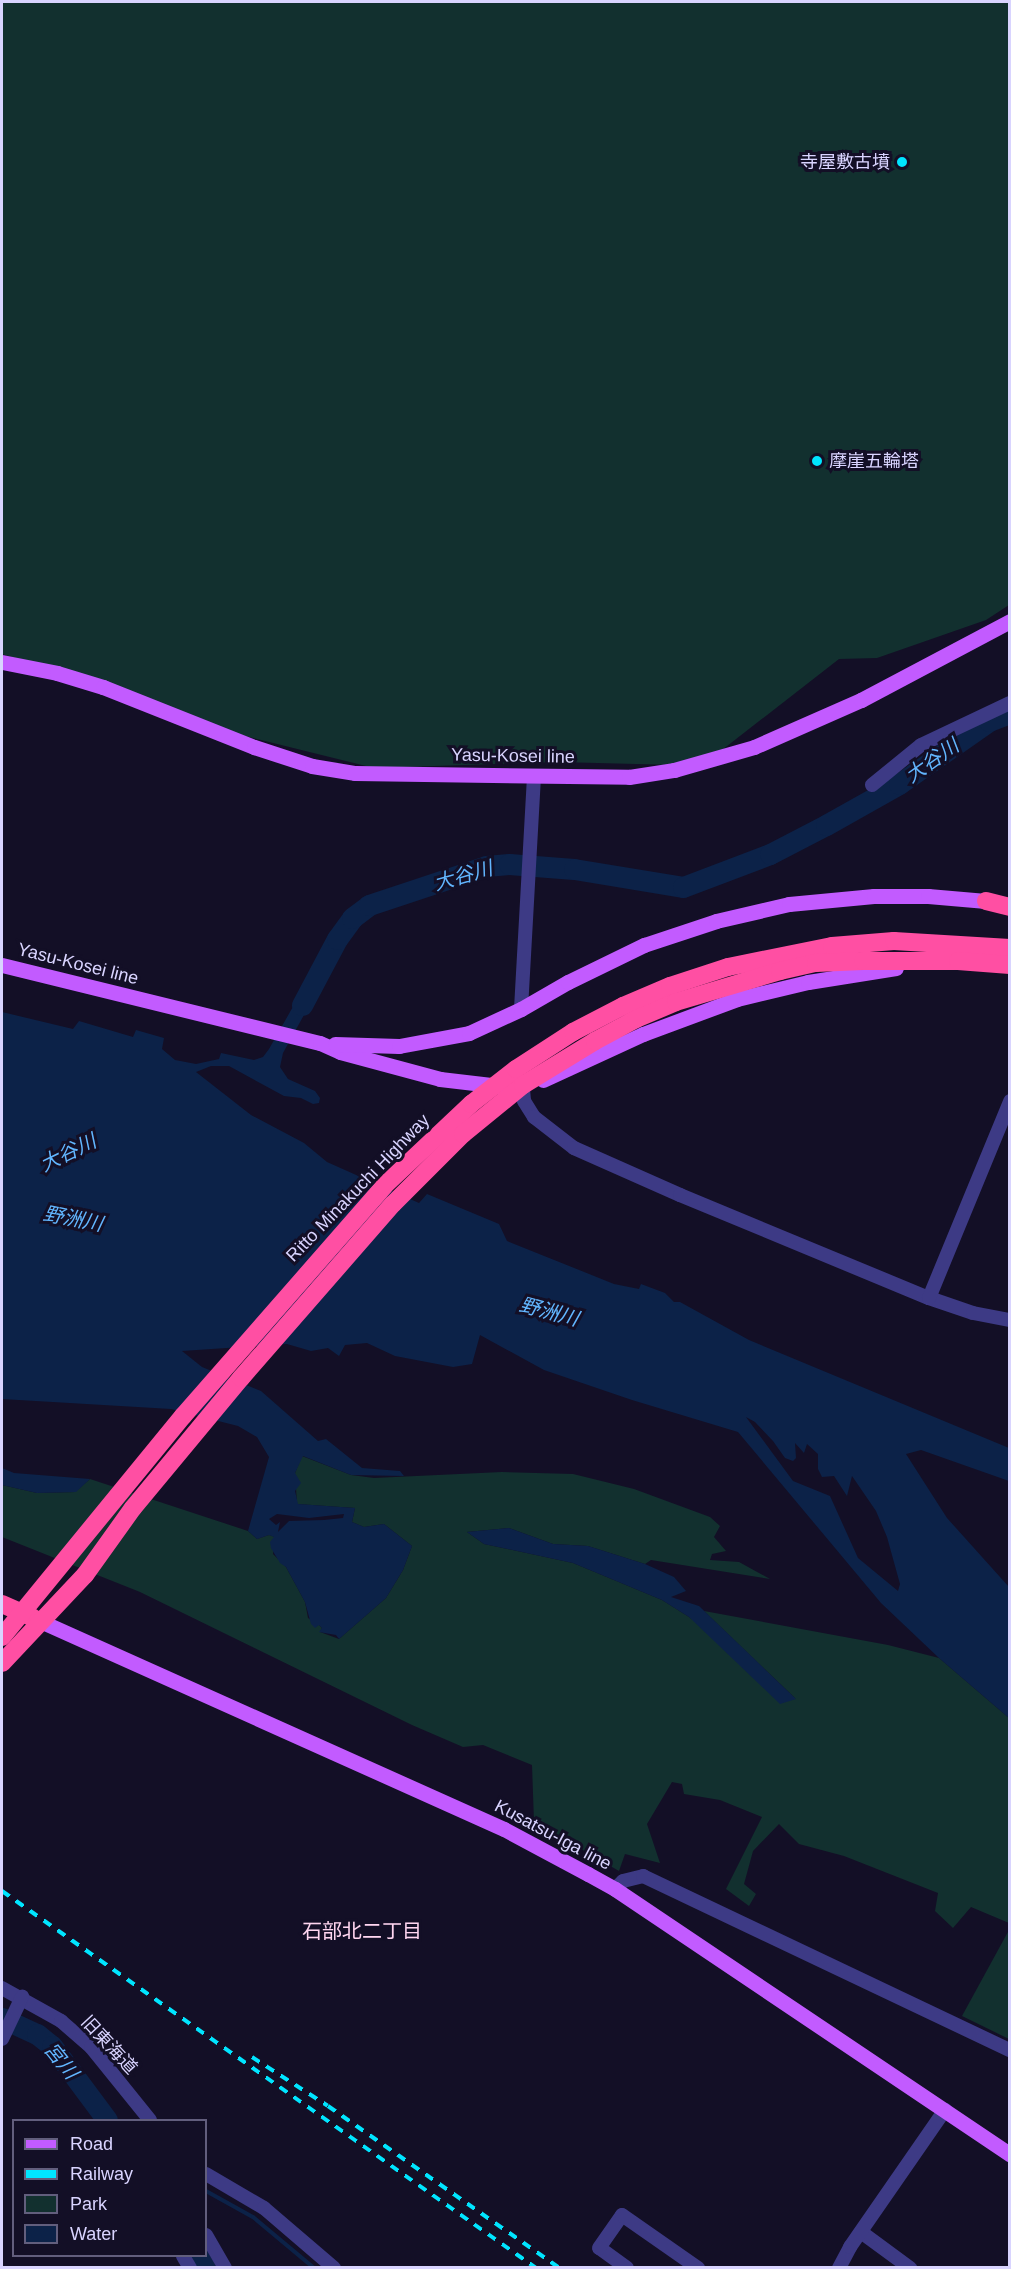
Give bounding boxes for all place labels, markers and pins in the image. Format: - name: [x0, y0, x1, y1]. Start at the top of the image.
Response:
- place label: 寺屋敷古墳: [800, 151, 890, 173]
- marker: 寺屋敷古墳: [895, 155, 909, 169]
- place label: 摩崖五輪塔: [829, 450, 919, 472]
- marker: 摩崖五輪塔: [810, 454, 824, 468]

